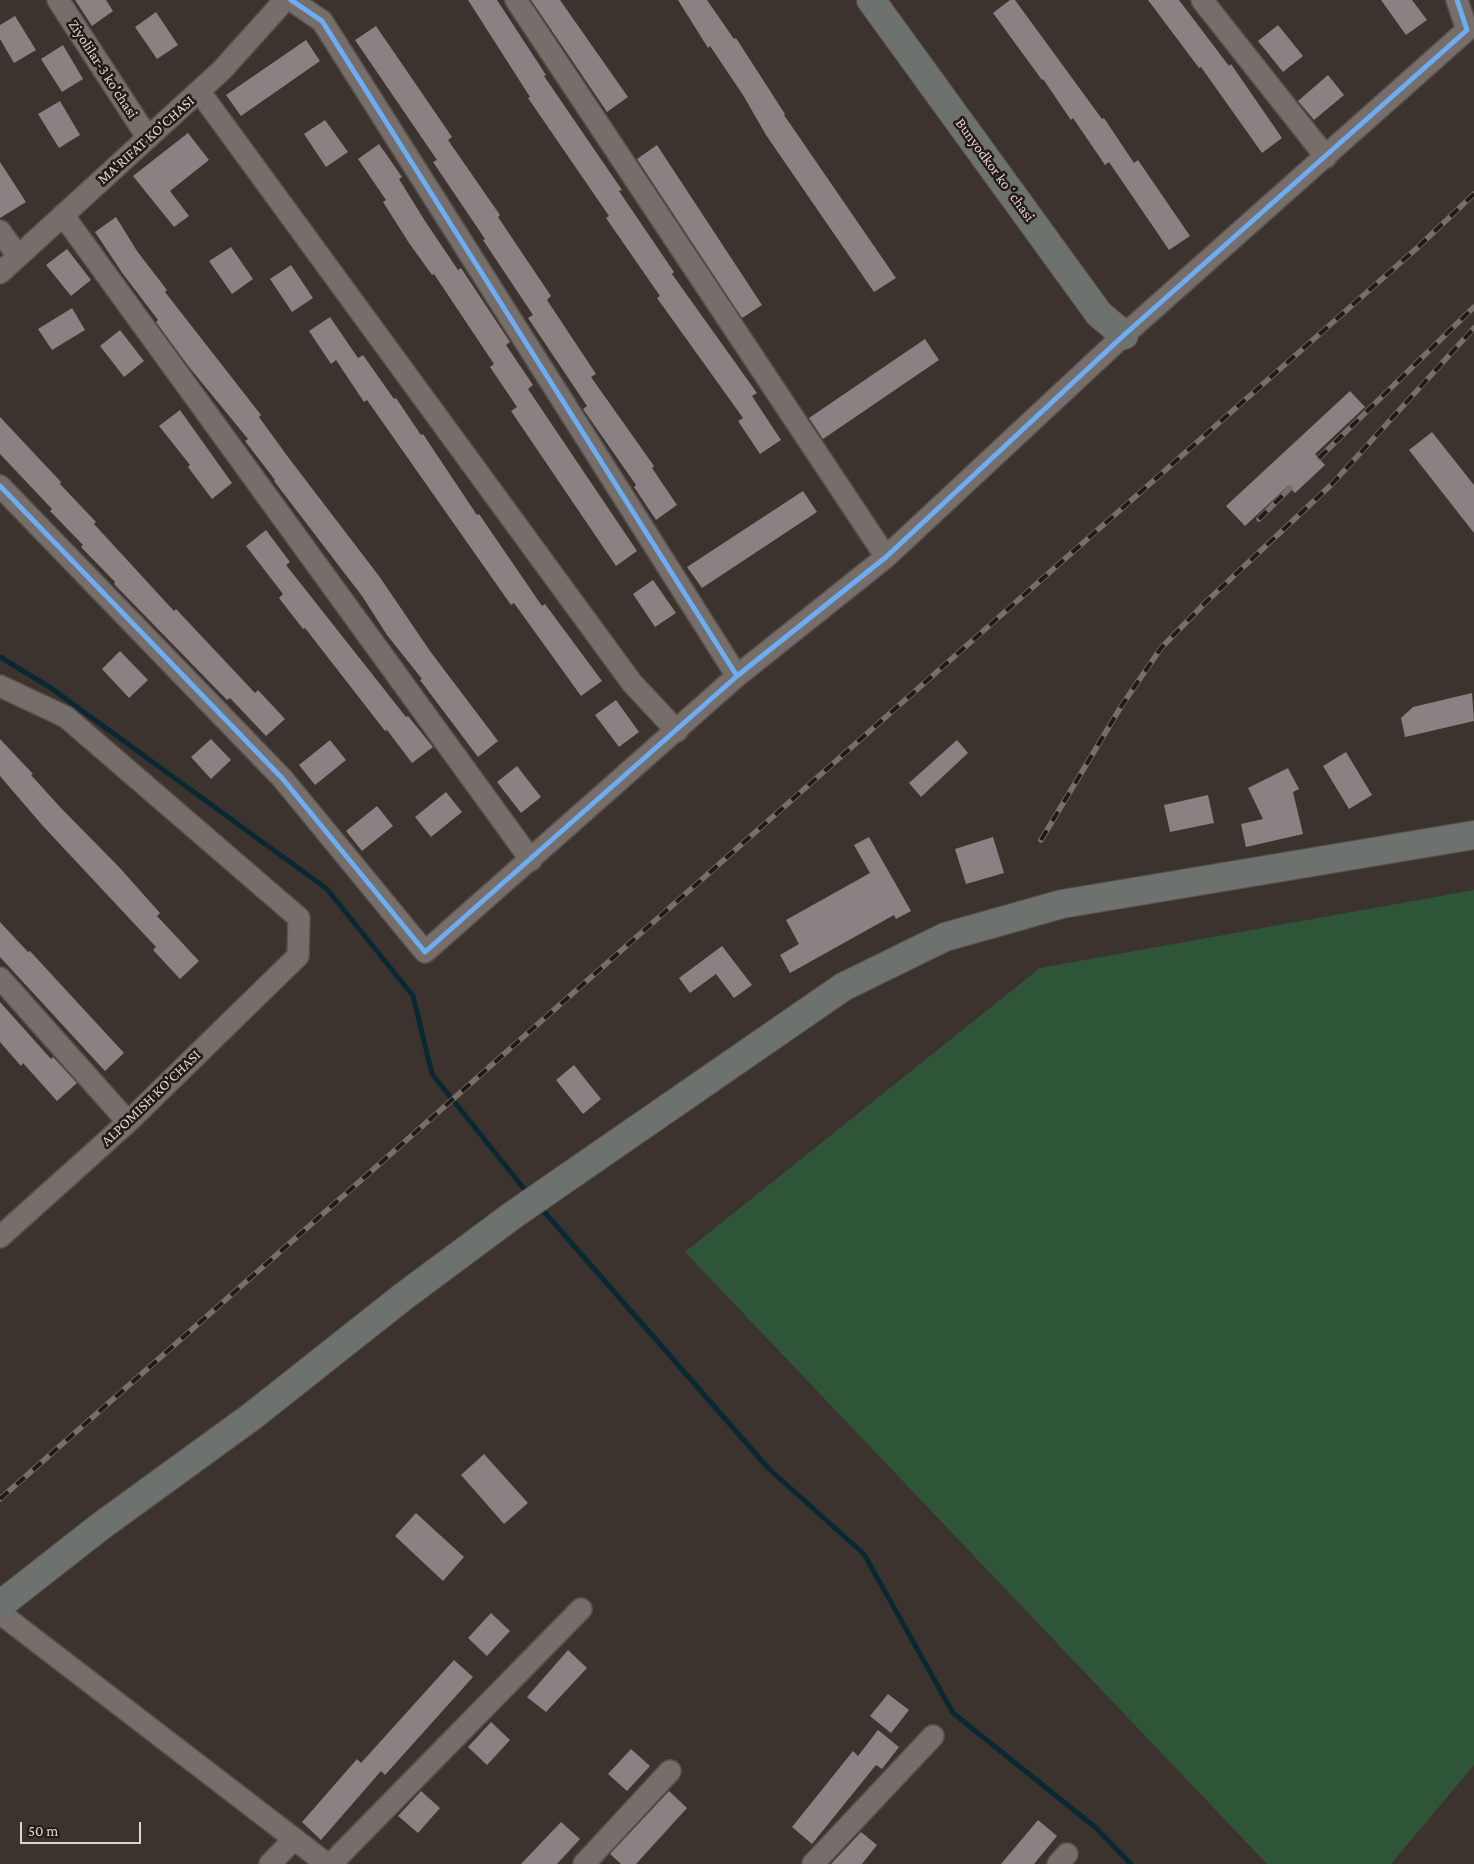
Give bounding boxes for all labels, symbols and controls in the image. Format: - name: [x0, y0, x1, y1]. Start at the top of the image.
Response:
- street label: Ziyolilar-3 ko'chasi: [64, 16, 142, 122]
- street label: MA'RIFAT KO'CHASI: [94, 92, 198, 188]
- street label: Bunyodkor koʻchasi: [952, 115, 1038, 225]
- street label: ALPOMISH KO'CHASI: [98, 1046, 204, 1150]
- scale bar: [22, 1812, 144, 1844]
- text: 50 m: [28, 1823, 58, 1839]

